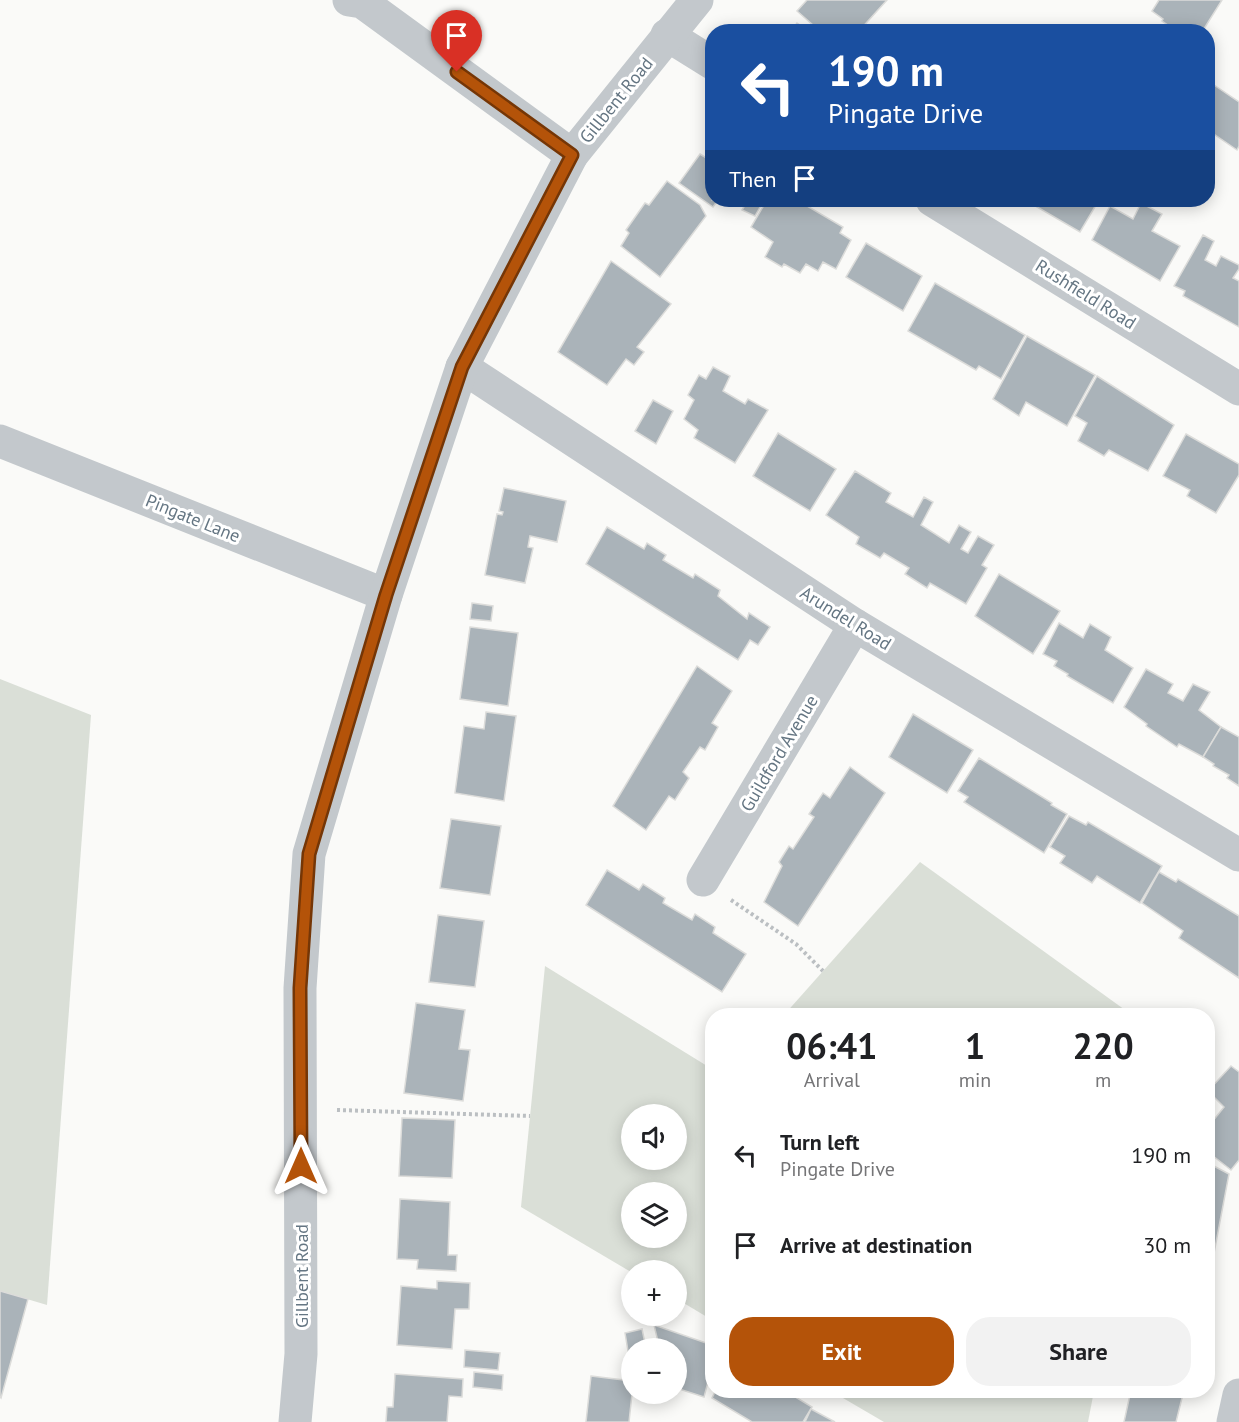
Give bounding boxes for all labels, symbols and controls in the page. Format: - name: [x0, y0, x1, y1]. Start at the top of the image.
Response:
- pin: [431, 10, 482, 72]
- icon: arrive: [440, 19, 473, 52]
- text: 190 m: [828, 43, 944, 98]
- icon: left: [729, 48, 807, 126]
- street label: Gillbent Road: [574, 52, 658, 148]
- text: Pingate Drive: [828, 96, 983, 130]
- icon: arrive: [788, 162, 821, 195]
- text: Then: [729, 165, 776, 193]
- street label: Rushfield Road: [1031, 254, 1141, 334]
- street label: Pingate Lane: [142, 489, 244, 547]
- street label: Arundel Road: [796, 581, 896, 655]
- street label: Guildford Avenue: [735, 691, 823, 815]
- text: 06:41: [786, 1022, 878, 1069]
- text: 1: [965, 1022, 985, 1069]
- text: 220: [1073, 1022, 1134, 1069]
- text: Arrival: [804, 1067, 860, 1093]
- text: min: [959, 1067, 991, 1093]
- text: m: [1095, 1067, 1111, 1093]
- map controls: [621, 1104, 687, 1404]
- button: sound: [621, 1104, 687, 1170]
- text: Turn left: [780, 1128, 860, 1156]
- position arrow: [269, 1134, 333, 1198]
- icon: left: [729, 1139, 762, 1172]
- text: 190 m: [1131, 1141, 1191, 1169]
- text: Pingate Drive: [780, 1156, 895, 1182]
- button: layers: [621, 1182, 687, 1248]
- street label: Gillbent Road: [290, 1224, 313, 1328]
- icon: arrive: [729, 1229, 762, 1262]
- text: Arrive at destination: [780, 1231, 972, 1259]
- text: 30 m: [1143, 1231, 1191, 1259]
- button: +: [621, 1260, 687, 1326]
- button: Exit: [729, 1317, 954, 1386]
- button: Share: [966, 1317, 1191, 1386]
- button: −: [621, 1338, 687, 1404]

